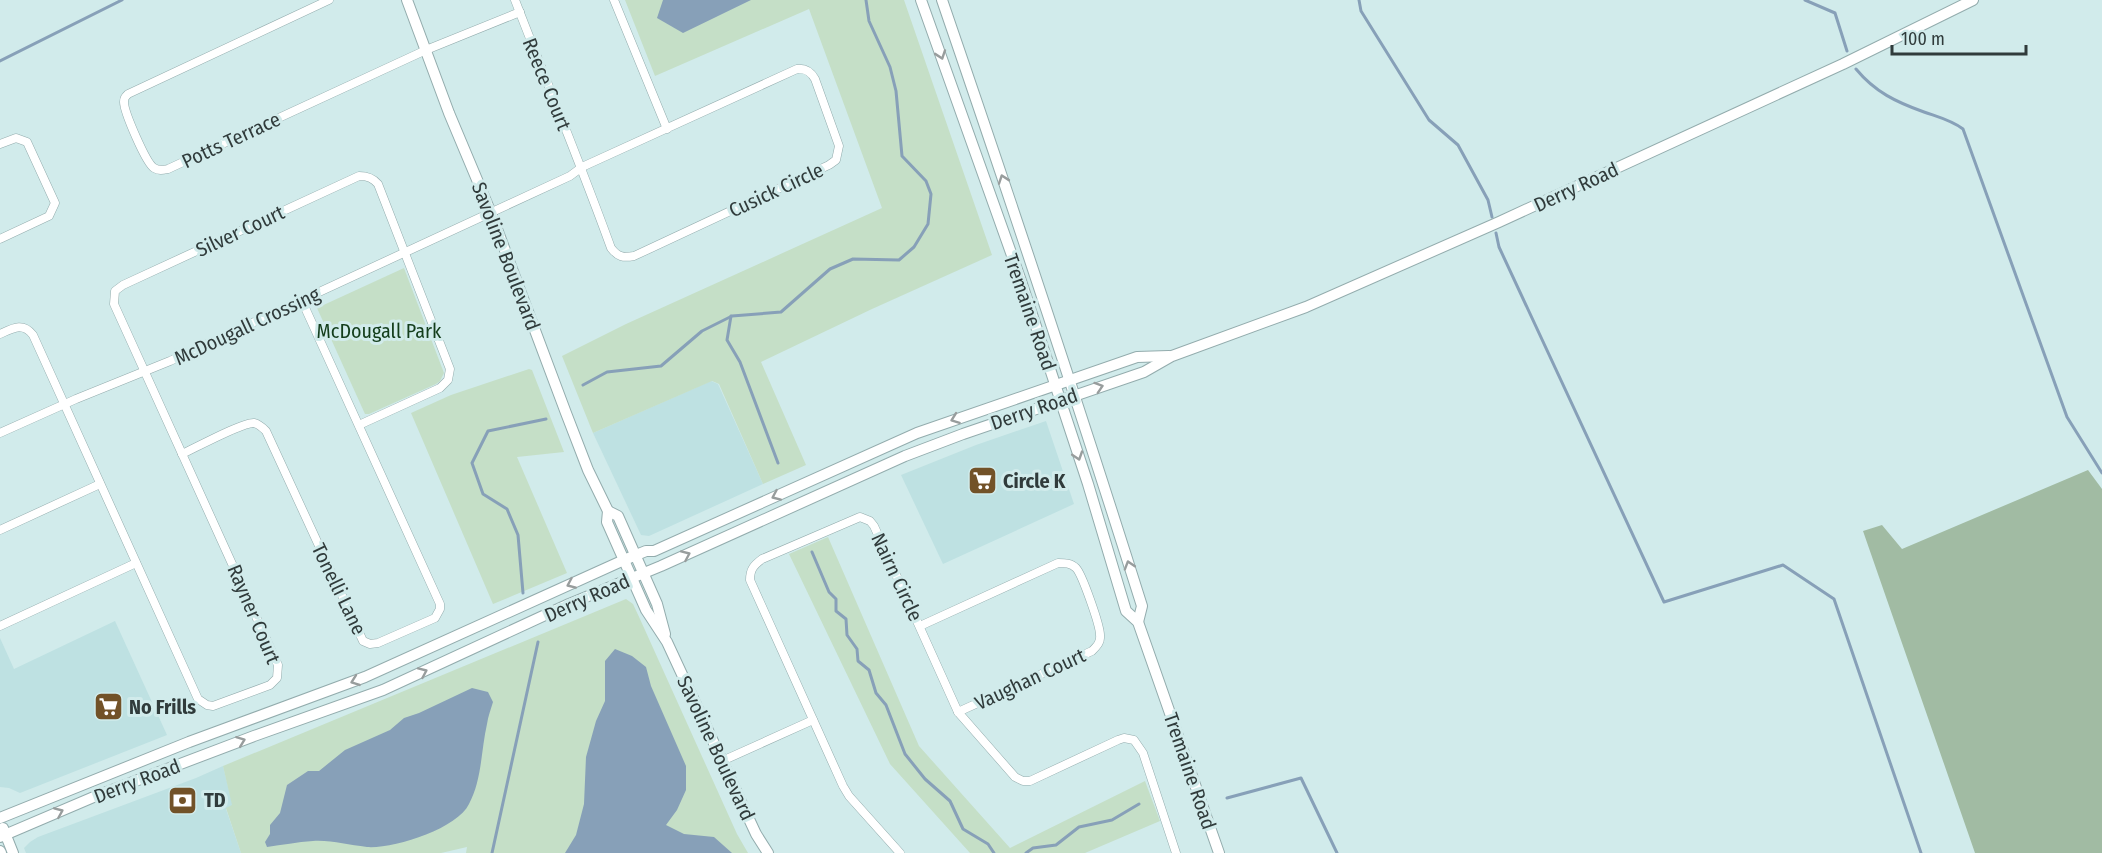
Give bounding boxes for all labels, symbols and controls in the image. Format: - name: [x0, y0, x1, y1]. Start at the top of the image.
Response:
- scale bar: [1892, 18, 2026, 56]
- text: 100 m: [1901, 28, 1945, 50]
- street label: Reece Court: [518, 34, 577, 134]
- one-way arrow: [933, 49, 946, 60]
- street label: Potts Terrace: [178, 107, 284, 173]
- street label: Derry Road: [1530, 157, 1622, 217]
- street label: Cusick Circle: [725, 158, 827, 222]
- one-way arrow: [998, 174, 1011, 185]
- street label: Savoline Boulevard: [467, 179, 545, 333]
- street label: Silver Court: [192, 200, 288, 262]
- street label: Tremaine Road: [999, 251, 1061, 373]
- street label: McDougall Crossing: [170, 282, 324, 370]
- park label: McDougall Park: [317, 319, 442, 343]
- one-way arrow: [1093, 382, 1104, 395]
- street label: Derry Road: [987, 383, 1081, 435]
- one-way arrow: [951, 411, 961, 424]
- one-way arrow: [1071, 450, 1084, 461]
- supermarket icon: Circle K: [966, 465, 998, 497]
- place label: Circle K: [1003, 469, 1066, 493]
- one-way arrow: [772, 488, 783, 500]
- street label: Nairn Circle: [866, 529, 928, 625]
- street label: Tonelli Lane: [307, 540, 371, 638]
- one-way arrow: [679, 550, 690, 562]
- street label: Rayner Court: [222, 561, 286, 668]
- one-way arrow: [1124, 561, 1136, 571]
- street label: Derry Road: [541, 569, 633, 627]
- one-way arrow: [566, 577, 577, 589]
- street label: Vaughan Court: [971, 643, 1089, 715]
- one-way arrow: [417, 667, 428, 679]
- street label: Savoline Boulevard: [672, 672, 760, 824]
- one-way arrow: [350, 673, 361, 686]
- supermarket icon: No Frills: [92, 691, 124, 723]
- place label: No Frills: [129, 695, 196, 719]
- street label: Tremaine Road: [1159, 710, 1221, 832]
- one-way arrow: [235, 736, 246, 748]
- street label: Derry Road: [90, 754, 184, 808]
- bank icon: TD: [167, 784, 199, 816]
- place label: TD: [204, 788, 226, 812]
- one-way arrow: [53, 807, 64, 819]

